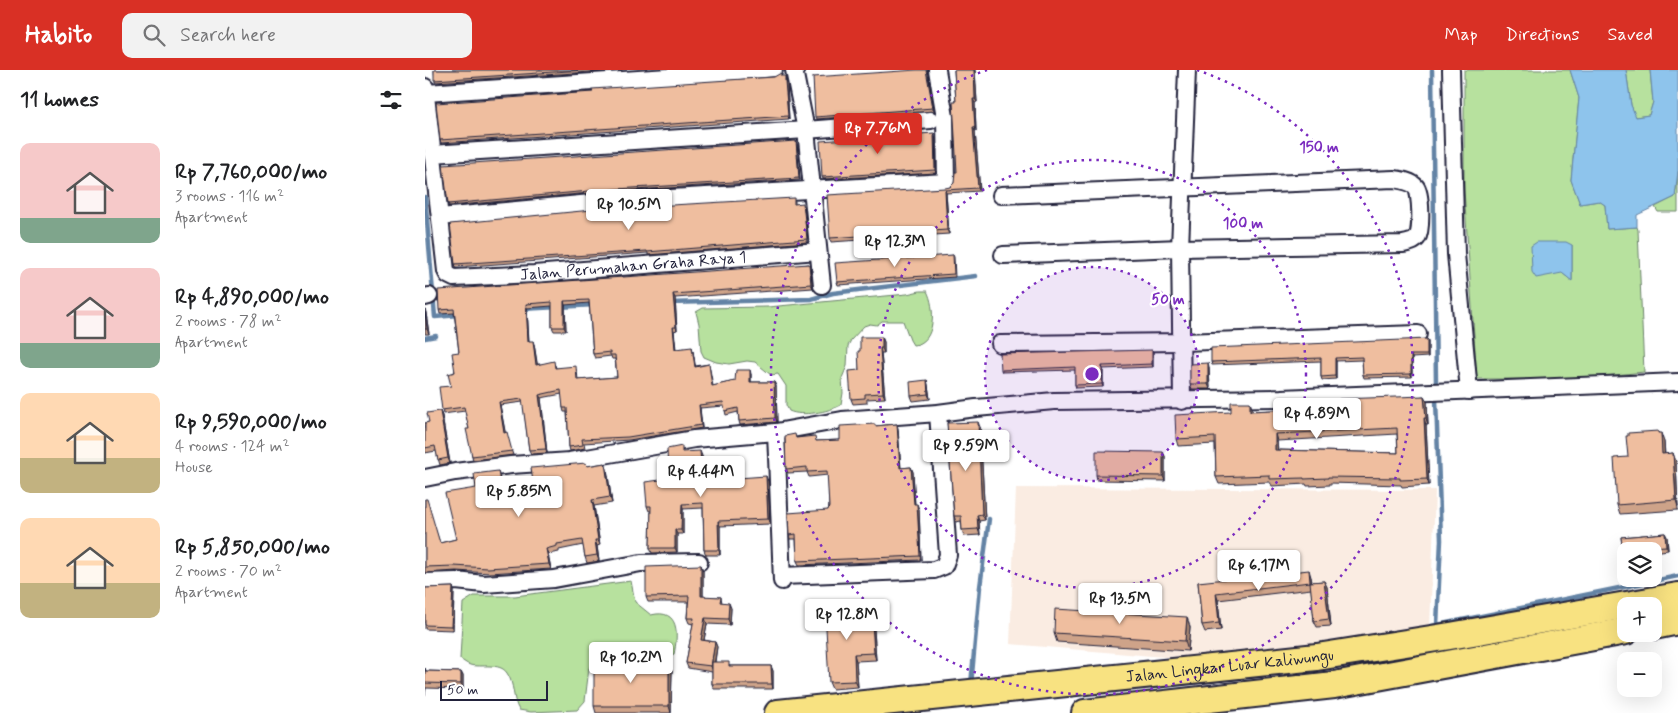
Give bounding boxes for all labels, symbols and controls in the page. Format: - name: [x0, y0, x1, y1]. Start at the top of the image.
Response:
- search box: [122, 13, 472, 58]
- text: Habito: [25, 20, 92, 51]
- icon: search: [140, 21, 168, 49]
- text: Search here: [180, 23, 276, 48]
- text: Map: [1445, 23, 1478, 47]
- text: Directions: [1506, 23, 1580, 47]
- text: Saved: [1608, 23, 1653, 47]
- text: 11 homes: [20, 86, 99, 114]
- icon: filters: [377, 86, 405, 114]
- pin: Rp 7.76M: [826, 112, 930, 155]
- text: Rp 7.76M: [845, 118, 911, 139]
- text: 150 m: [1299, 138, 1339, 158]
- text: Rp 7,760,000/mo: [175, 158, 327, 186]
- icon: home: [60, 163, 120, 223]
- text: 3 rooms · 116 m²: [175, 186, 284, 207]
- pin: Rp 10.5M: [577, 189, 681, 231]
- text: Rp 10.5M: [597, 194, 661, 215]
- text: Apartment: [175, 207, 248, 228]
- text: 100 m: [1223, 214, 1263, 234]
- pin: Rp 12.3M: [843, 226, 947, 268]
- text: Rp 12.3M: [865, 231, 925, 252]
- street label: Jalan Perumahan Graha Raya 1: [520, 246, 747, 285]
- text: Rp 4,890,000/mo: [175, 283, 329, 311]
- icon: home: [60, 288, 120, 348]
- text: 50 m: [1151, 290, 1185, 310]
- text: 2 rooms · 78 m²: [175, 311, 282, 332]
- text: Apartment: [175, 332, 248, 353]
- centre of rings: [1083, 365, 1101, 383]
- pin: Rp 4.89M: [1265, 398, 1369, 440]
- text: Rp 4.89M: [1284, 403, 1350, 424]
- text: Rp 9,590,000/mo: [175, 408, 327, 436]
- icon: home: [60, 413, 120, 473]
- pin: Rp 9.59M: [914, 430, 1018, 472]
- text: Rp 9.59M: [933, 435, 999, 456]
- text: 4 rooms · 124 m²: [175, 436, 290, 457]
- pin: Rp 4.44M: [649, 456, 753, 498]
- text: House: [175, 457, 213, 478]
- text: Rp 4.44M: [668, 461, 734, 482]
- pin: Rp 5.85M: [467, 476, 571, 518]
- text: Rp 5.85M: [486, 481, 552, 502]
- text: Rp 5,850,000/mo: [175, 533, 330, 561]
- icon: home: [60, 538, 120, 598]
- map controls: [1617, 542, 1662, 697]
- button: layers: [1617, 542, 1662, 587]
- pin: Rp 6.17M: [1207, 550, 1311, 592]
- text: Rp 6.17M: [1228, 555, 1290, 576]
- text: 2 rooms · 70 m²: [175, 561, 282, 582]
- text: Apartment: [175, 582, 248, 603]
- pin: Rp 13.5M: [1068, 582, 1172, 625]
- text: Rp 13.5M: [1089, 588, 1151, 609]
- button: +: [1617, 597, 1662, 642]
- pin: Rp 12.8M: [795, 598, 899, 641]
- text: Rp 12.8M: [816, 604, 878, 625]
- pin: Rp 10.2M: [579, 642, 683, 684]
- street label: Jalan Lingkar Luar Kaliwungu: [1125, 644, 1335, 687]
- text: Rp 10.2M: [600, 647, 662, 668]
- button: −: [1617, 652, 1662, 697]
- scale bar: [440, 678, 547, 701]
- text: 50 m: [447, 681, 478, 699]

